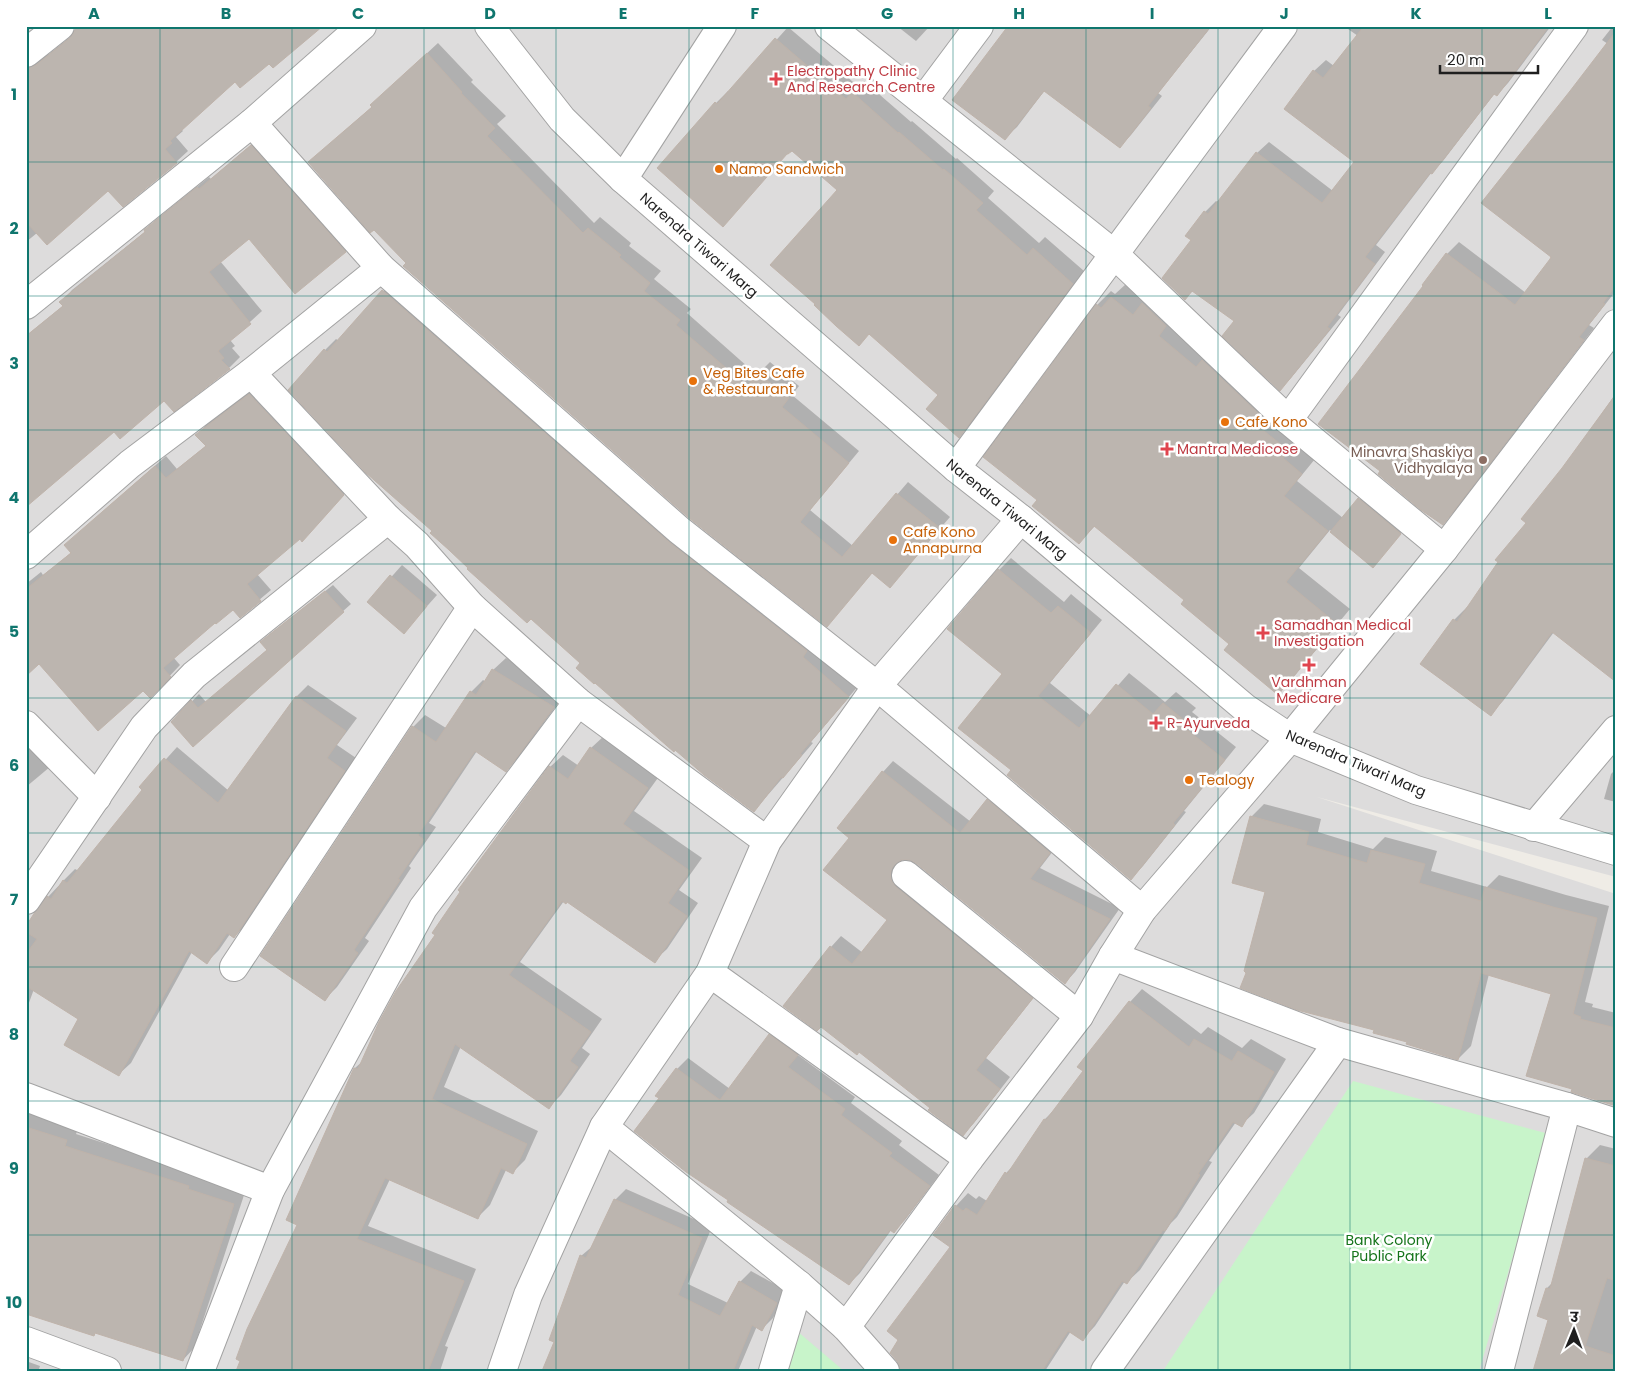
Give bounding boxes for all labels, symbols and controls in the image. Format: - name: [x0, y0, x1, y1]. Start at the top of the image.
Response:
- text: A: [88, 2, 100, 25]
- text: B: [221, 2, 231, 25]
- text: C: [352, 2, 364, 25]
- text: D: [484, 2, 496, 25]
- text: E: [619, 2, 627, 25]
- text: F: [751, 2, 760, 25]
- text: G: [881, 2, 893, 25]
- text: H: [1013, 2, 1025, 25]
- text: I: [1150, 2, 1154, 25]
- text: J: [1279, 2, 1289, 25]
- text: K: [1410, 2, 1422, 25]
- text: L: [1544, 2, 1552, 25]
- scale bar: [1440, 42, 1537, 74]
- text: 20 m: [1447, 49, 1485, 70]
- place label: Electropathy Clinic And Research Centre: [787, 61, 935, 97]
- marker: Electropathy Clinic And Research Centre: [769, 72, 783, 86]
- text: 1: [11, 83, 17, 106]
- place label: Namo Sandwich: [729, 159, 844, 179]
- marker: Namo Sandwich: [713, 163, 725, 175]
- street label: Narendra Tiwari Marg: [636, 188, 762, 302]
- text: 2: [9, 217, 19, 240]
- text: 3: [9, 352, 19, 375]
- place label: Veg Bites Cafe & Restaurant: [703, 363, 805, 399]
- marker: Veg Bites Cafe & Restaurant: [687, 375, 699, 387]
- place label: Cafe Kono: [1235, 412, 1308, 432]
- marker: Cafe Kono: [1219, 416, 1231, 428]
- place label: Mantra Medicose: [1177, 439, 1298, 459]
- place label: Minavra Shaskiya Vidhyalaya: [1351, 442, 1473, 478]
- marker: Mantra Medicose: [1161, 443, 1173, 455]
- street label: Narendra Tiwari Marg: [942, 454, 1072, 564]
- marker: Minavra Shaskiya Vidhyalaya: [1477, 454, 1489, 466]
- text: 4: [9, 486, 20, 509]
- place label: Cafe Kono Annapurna: [903, 522, 982, 558]
- marker: Cafe Kono Annapurna: [887, 534, 899, 546]
- place label: Samadhan Medical Investigation: [1274, 615, 1411, 651]
- text: 5: [9, 620, 19, 643]
- marker: Samadhan Medical Investigation: [1256, 626, 1270, 640]
- marker: Vardhman Medicare: [1302, 658, 1316, 672]
- place label: Vardhman Medicare: [1271, 672, 1347, 708]
- place label: R-Ayurveda: [1167, 713, 1250, 733]
- marker: R-Ayurveda: [1149, 716, 1163, 730]
- street label: Narendra Tiwari Marg: [1283, 724, 1429, 802]
- text: 6: [9, 754, 19, 777]
- place label: Tealogy: [1199, 770, 1255, 790]
- marker: Tealogy: [1183, 774, 1195, 786]
- text: 7: [10, 888, 19, 911]
- text: 8: [9, 1023, 19, 1046]
- text: 9: [9, 1157, 19, 1180]
- park label: Bank Colony Public Park: [1346, 1230, 1433, 1266]
- text: 10: [6, 1291, 22, 1314]
- north arrow: [1550, 1304, 1600, 1354]
- text: उ: [1569, 1307, 1579, 1327]

